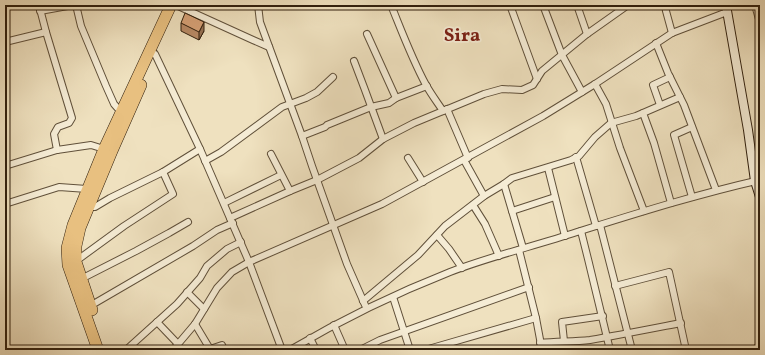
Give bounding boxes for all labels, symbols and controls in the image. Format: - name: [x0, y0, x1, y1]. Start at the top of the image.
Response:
- district label: Sira: [444, 23, 480, 49]

